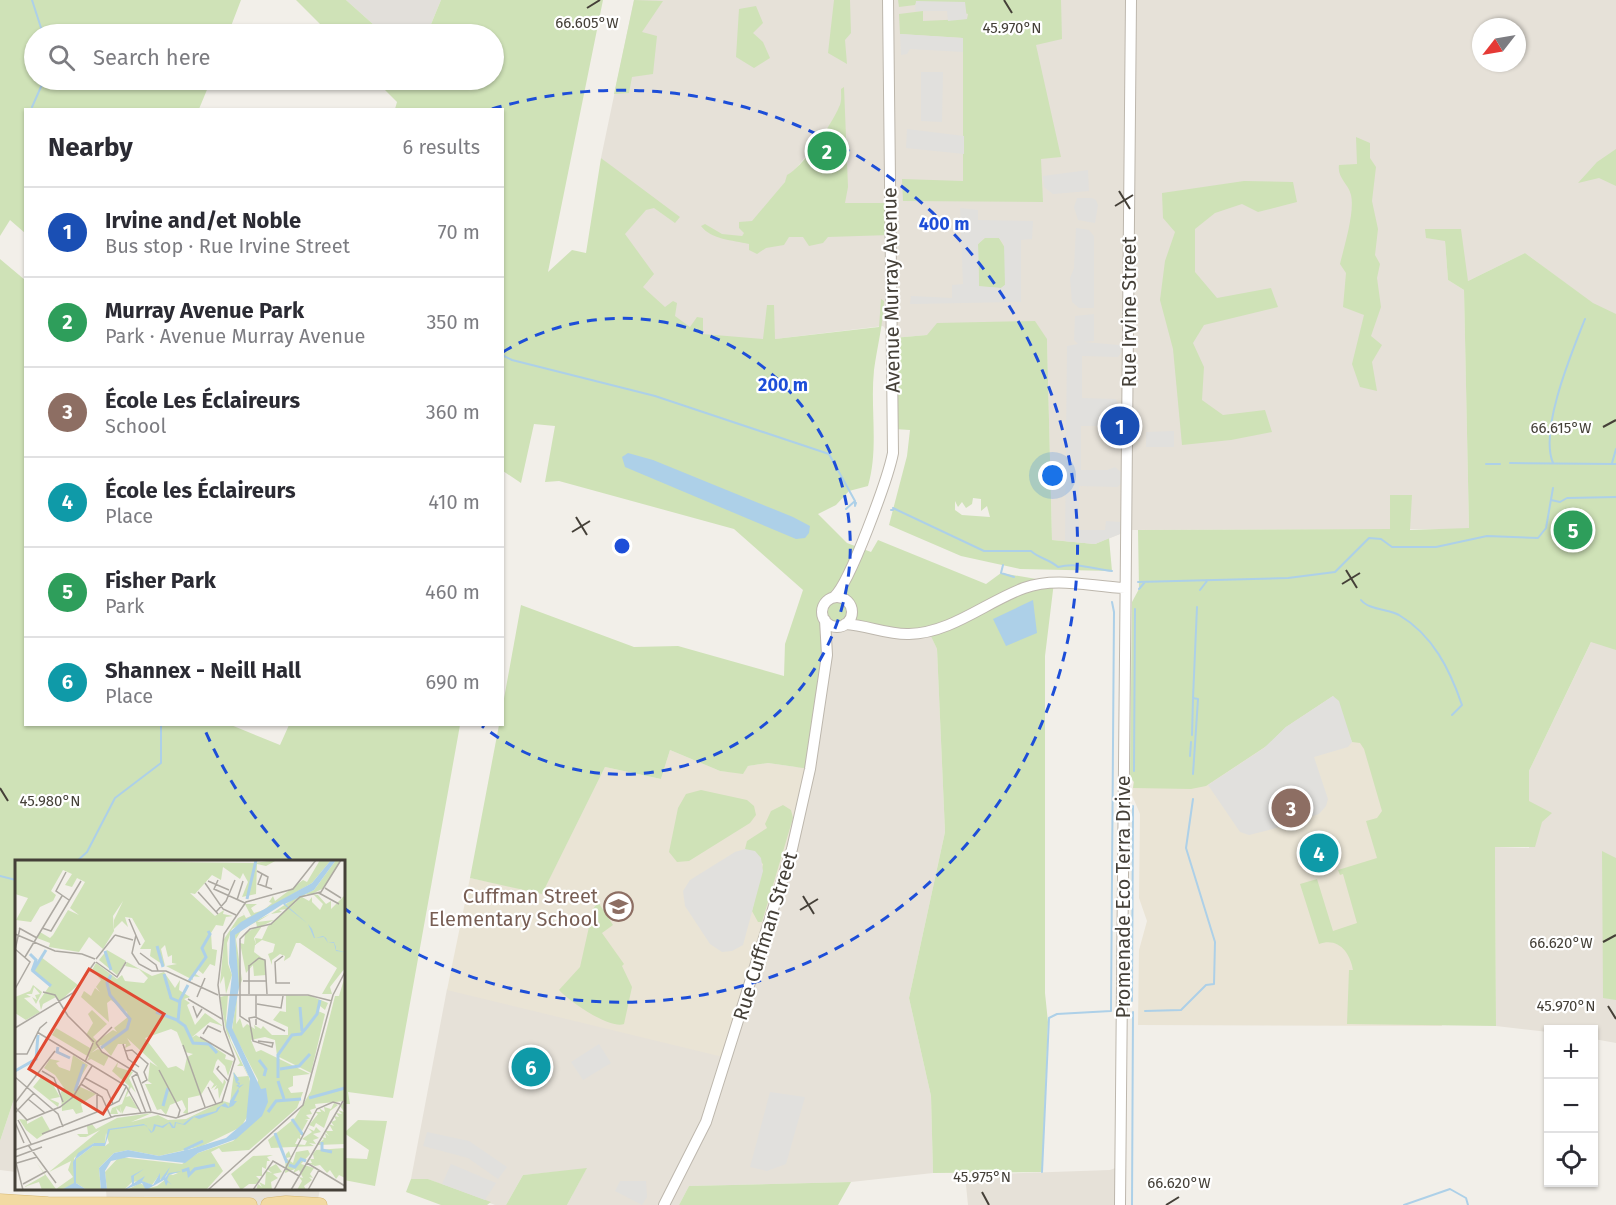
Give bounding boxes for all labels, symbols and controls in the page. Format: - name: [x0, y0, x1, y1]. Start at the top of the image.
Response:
- text: 66.605°W: [555, 14, 619, 32]
- north arrow: [1472, 18, 1526, 72]
- text: 45.970°N: [982, 19, 1042, 37]
- search box: [24, 24, 504, 90]
- icon: search: [45, 41, 78, 74]
- text: Search here: [93, 44, 211, 71]
- pin: 2: [808, 128, 846, 174]
- text: Nearby: [48, 132, 133, 163]
- text: 6 results: [403, 135, 480, 159]
- street label: Avenue Murray Avenue: [877, 187, 905, 393]
- text: Irvine and/et Noble: [105, 207, 301, 234]
- text: 400 m: [919, 213, 969, 235]
- text: 1: [63, 220, 72, 244]
- text: 70 m: [438, 220, 480, 244]
- text: Bus stop · Rue Irvine Street: [105, 234, 350, 258]
- street label: Rue Irvine Street: [1117, 236, 1141, 388]
- text: Murray Avenue Park: [105, 297, 304, 324]
- text: 2: [62, 310, 73, 334]
- text: 350 m: [426, 310, 480, 334]
- text: Park · Avenue Murray Avenue: [105, 324, 365, 348]
- text: 200 m: [758, 374, 808, 396]
- text: École Les Éclaireurs: [105, 387, 300, 414]
- text: 3: [62, 400, 73, 424]
- text: 360 m: [426, 400, 480, 424]
- pin: 1: [1100, 404, 1140, 448]
- text: School: [105, 414, 166, 438]
- text: 66.615°W: [1531, 419, 1592, 437]
- your location: [1038, 461, 1067, 490]
- text: École les Éclaireurs: [105, 477, 296, 504]
- text: 4: [62, 490, 73, 514]
- text: 410 m: [428, 490, 480, 514]
- text: Place: [105, 504, 153, 528]
- pin: 5: [1554, 508, 1592, 552]
- centre of rings: [612, 536, 632, 556]
- text: Fisher Park: [105, 567, 216, 594]
- text: 5: [62, 580, 73, 604]
- text: 460 m: [425, 580, 480, 604]
- text: Park: [105, 594, 144, 618]
- text: Shannex - Neill Hall: [105, 657, 301, 684]
- text: 6: [62, 670, 73, 694]
- text: 690 m: [426, 670, 480, 694]
- text: Place: [105, 684, 153, 708]
- street label: Promenade Eco Terra Drive: [1111, 775, 1135, 1019]
- pin: 3: [1272, 786, 1310, 830]
- text: 45.980°N: [19, 792, 81, 810]
- pin: 4: [1300, 830, 1338, 876]
- street label: Rue Cuffman Street: [728, 848, 802, 1023]
- inset map: [15, 860, 345, 1190]
- place label: Cuffman Street Elementary School: [429, 884, 599, 931]
- school or university icon: Cuffman Street Elementary School: [603, 891, 635, 923]
- text: 66.620°W: [1529, 934, 1593, 952]
- text: 45.970°N: [1536, 997, 1596, 1015]
- map controls: [1544, 1025, 1598, 1187]
- button: +: [1544, 1025, 1598, 1079]
- pin: 6: [512, 1044, 550, 1090]
- button: −: [1544, 1079, 1598, 1133]
- button: locate: [1544, 1133, 1598, 1187]
- text: 45.975°N: [953, 1168, 1011, 1186]
- text: 66.620°W: [1147, 1174, 1211, 1192]

